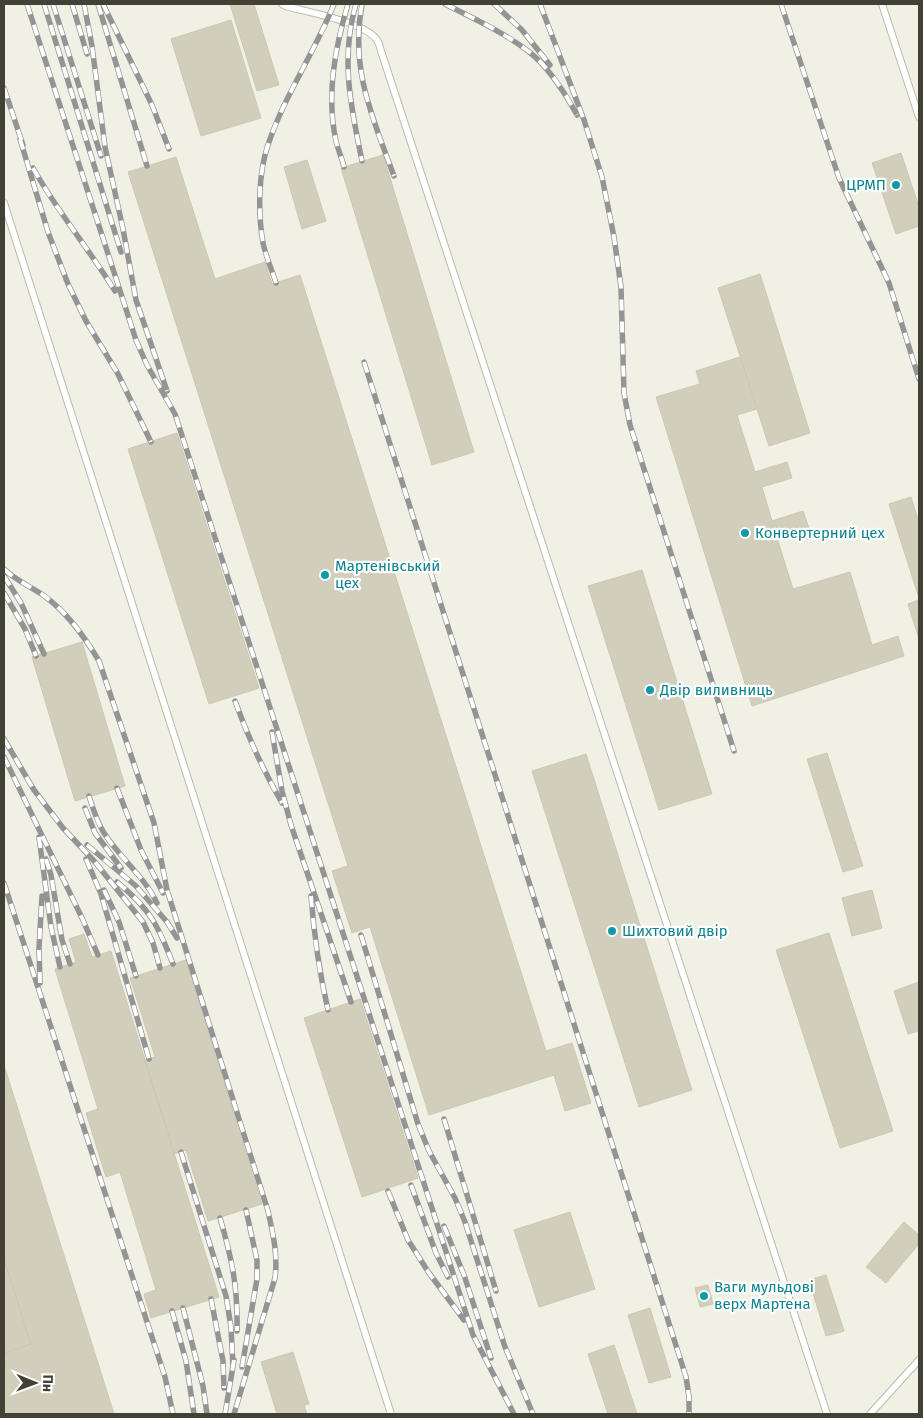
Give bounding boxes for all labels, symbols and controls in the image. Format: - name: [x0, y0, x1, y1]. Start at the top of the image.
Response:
- place label: ЦРМП: [846, 176, 886, 194]
- marker: ЦРМП: [890, 179, 902, 191]
- place label: Конвертерний цех: [755, 524, 885, 542]
- marker: Конвертерний цех: [739, 527, 751, 539]
- place label: Мартенівський цех: [335, 557, 440, 592]
- marker: Мартенівський цех: [319, 569, 331, 581]
- place label: Двір виливниць: [659, 681, 773, 699]
- marker: Двір виливниць: [644, 684, 656, 696]
- place label: Шихтовий двір: [622, 922, 728, 940]
- marker: Шихтовий двір: [606, 925, 618, 937]
- place label: Ваги мульдові верх Мартена: [714, 1278, 814, 1313]
- marker: Ваги мульдові верх Мартена: [698, 1290, 710, 1302]
- north arrow: [10, 1358, 60, 1408]
- text: Пн: [39, 1374, 56, 1392]

